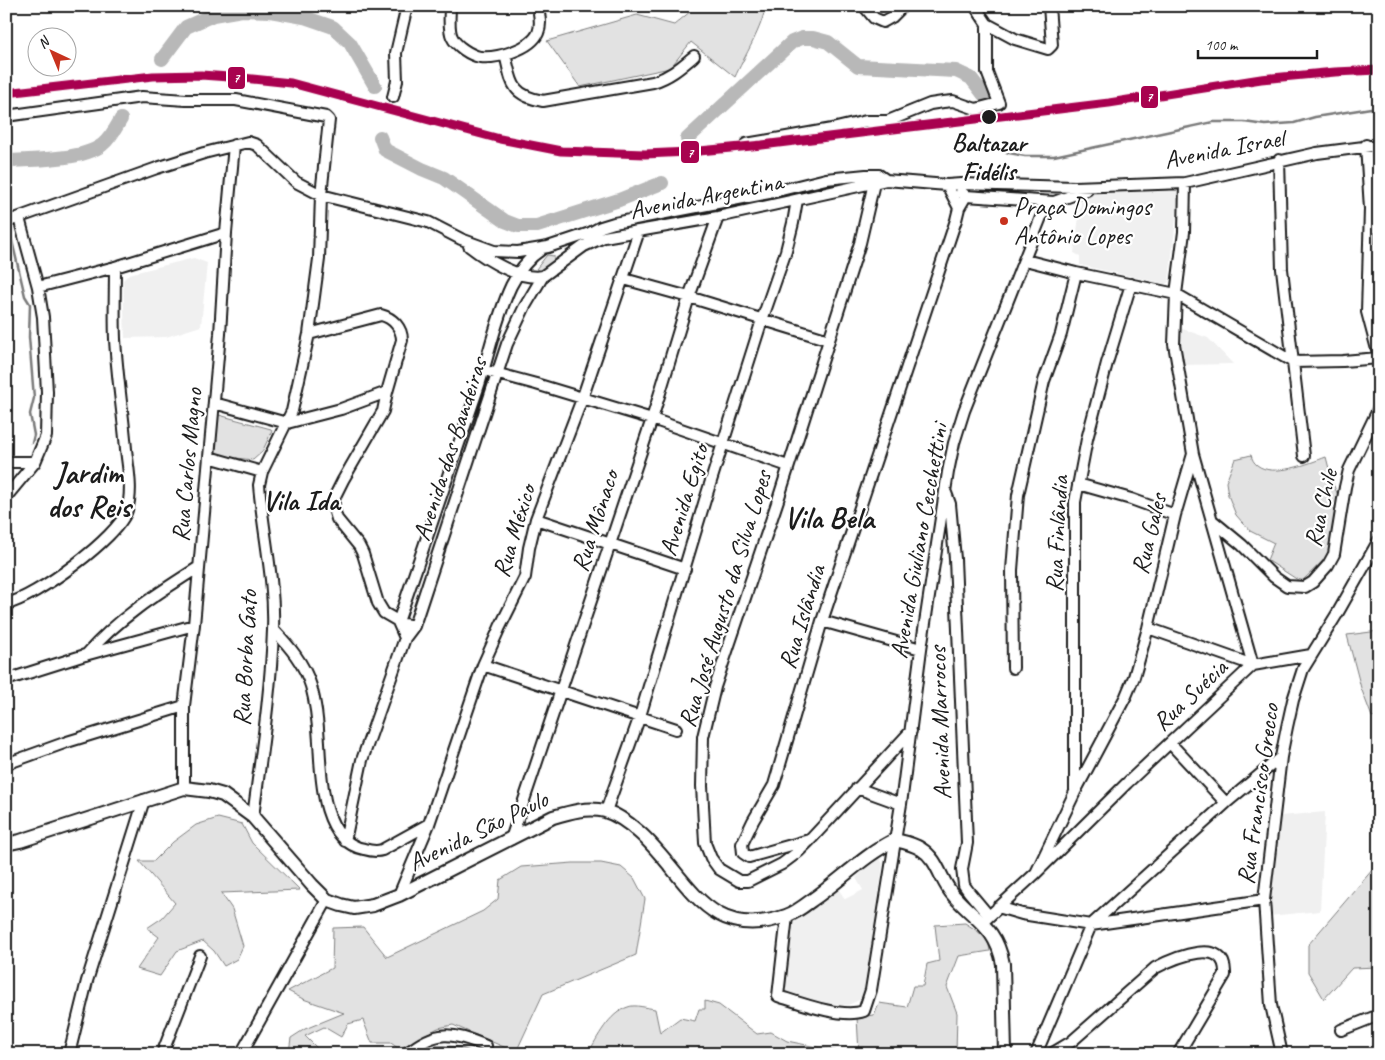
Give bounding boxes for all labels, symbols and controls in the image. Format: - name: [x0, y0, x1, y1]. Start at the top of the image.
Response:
- north arrow: [28, 28, 78, 78]
- scale bar: [1198, 28, 1316, 60]
- text: N: [34, 32, 54, 52]
- text: 100 m: [1205, 36, 1239, 55]
- line badge: 7: [227, 66, 246, 90]
- text: 7: [233, 69, 241, 86]
- line badge: 7: [1140, 85, 1159, 109]
- text: 7: [1146, 88, 1154, 105]
- marker: Baltazar Fidélis: [980, 108, 998, 126]
- street label: Avenida Israel: [1161, 121, 1291, 176]
- place label: Baltazar Fidélis: [952, 127, 1029, 188]
- line badge: 7: [680, 140, 700, 164]
- text: 7: [687, 144, 695, 161]
- street label: Avenida Argentina: [627, 165, 788, 226]
- place label: Praça Domingos Antônio Lopes: [1014, 191, 1153, 252]
- marker: Praça Domingos Antônio Lopes: [998, 215, 1010, 227]
- street label: Avenida das Bandeiras: [405, 351, 495, 545]
- street label: Rua Carlos Magno: [164, 386, 210, 543]
- street label: Avenida Giuliano Cecchettini: [883, 418, 956, 661]
- street label: Avenida Egito: [652, 437, 717, 560]
- district label: Jardim dos Reis: [47, 454, 134, 526]
- street label: Rua Mônaco: [564, 463, 627, 576]
- street label: Rua Chile: [1297, 464, 1346, 550]
- street label: Rua José Augusto da Silva Lopes: [671, 465, 780, 731]
- street label: Rua Finlândia: [1038, 473, 1076, 593]
- street label: Rua México: [485, 478, 544, 581]
- district label: Vila Ida: [263, 483, 342, 518]
- street label: Rua Gales: [1124, 488, 1175, 577]
- district label: Vila Bela: [784, 499, 877, 537]
- street label: Rua Islândia: [771, 559, 834, 673]
- street label: Rua Borba Gato: [225, 588, 265, 727]
- street label: Avenida Marrocos: [921, 643, 959, 800]
- street label: Rua Suécia: [1146, 651, 1236, 738]
- street label: Rua Francisco Grecco: [1230, 701, 1287, 886]
- street label: Avenida São Paulo: [403, 783, 554, 879]

